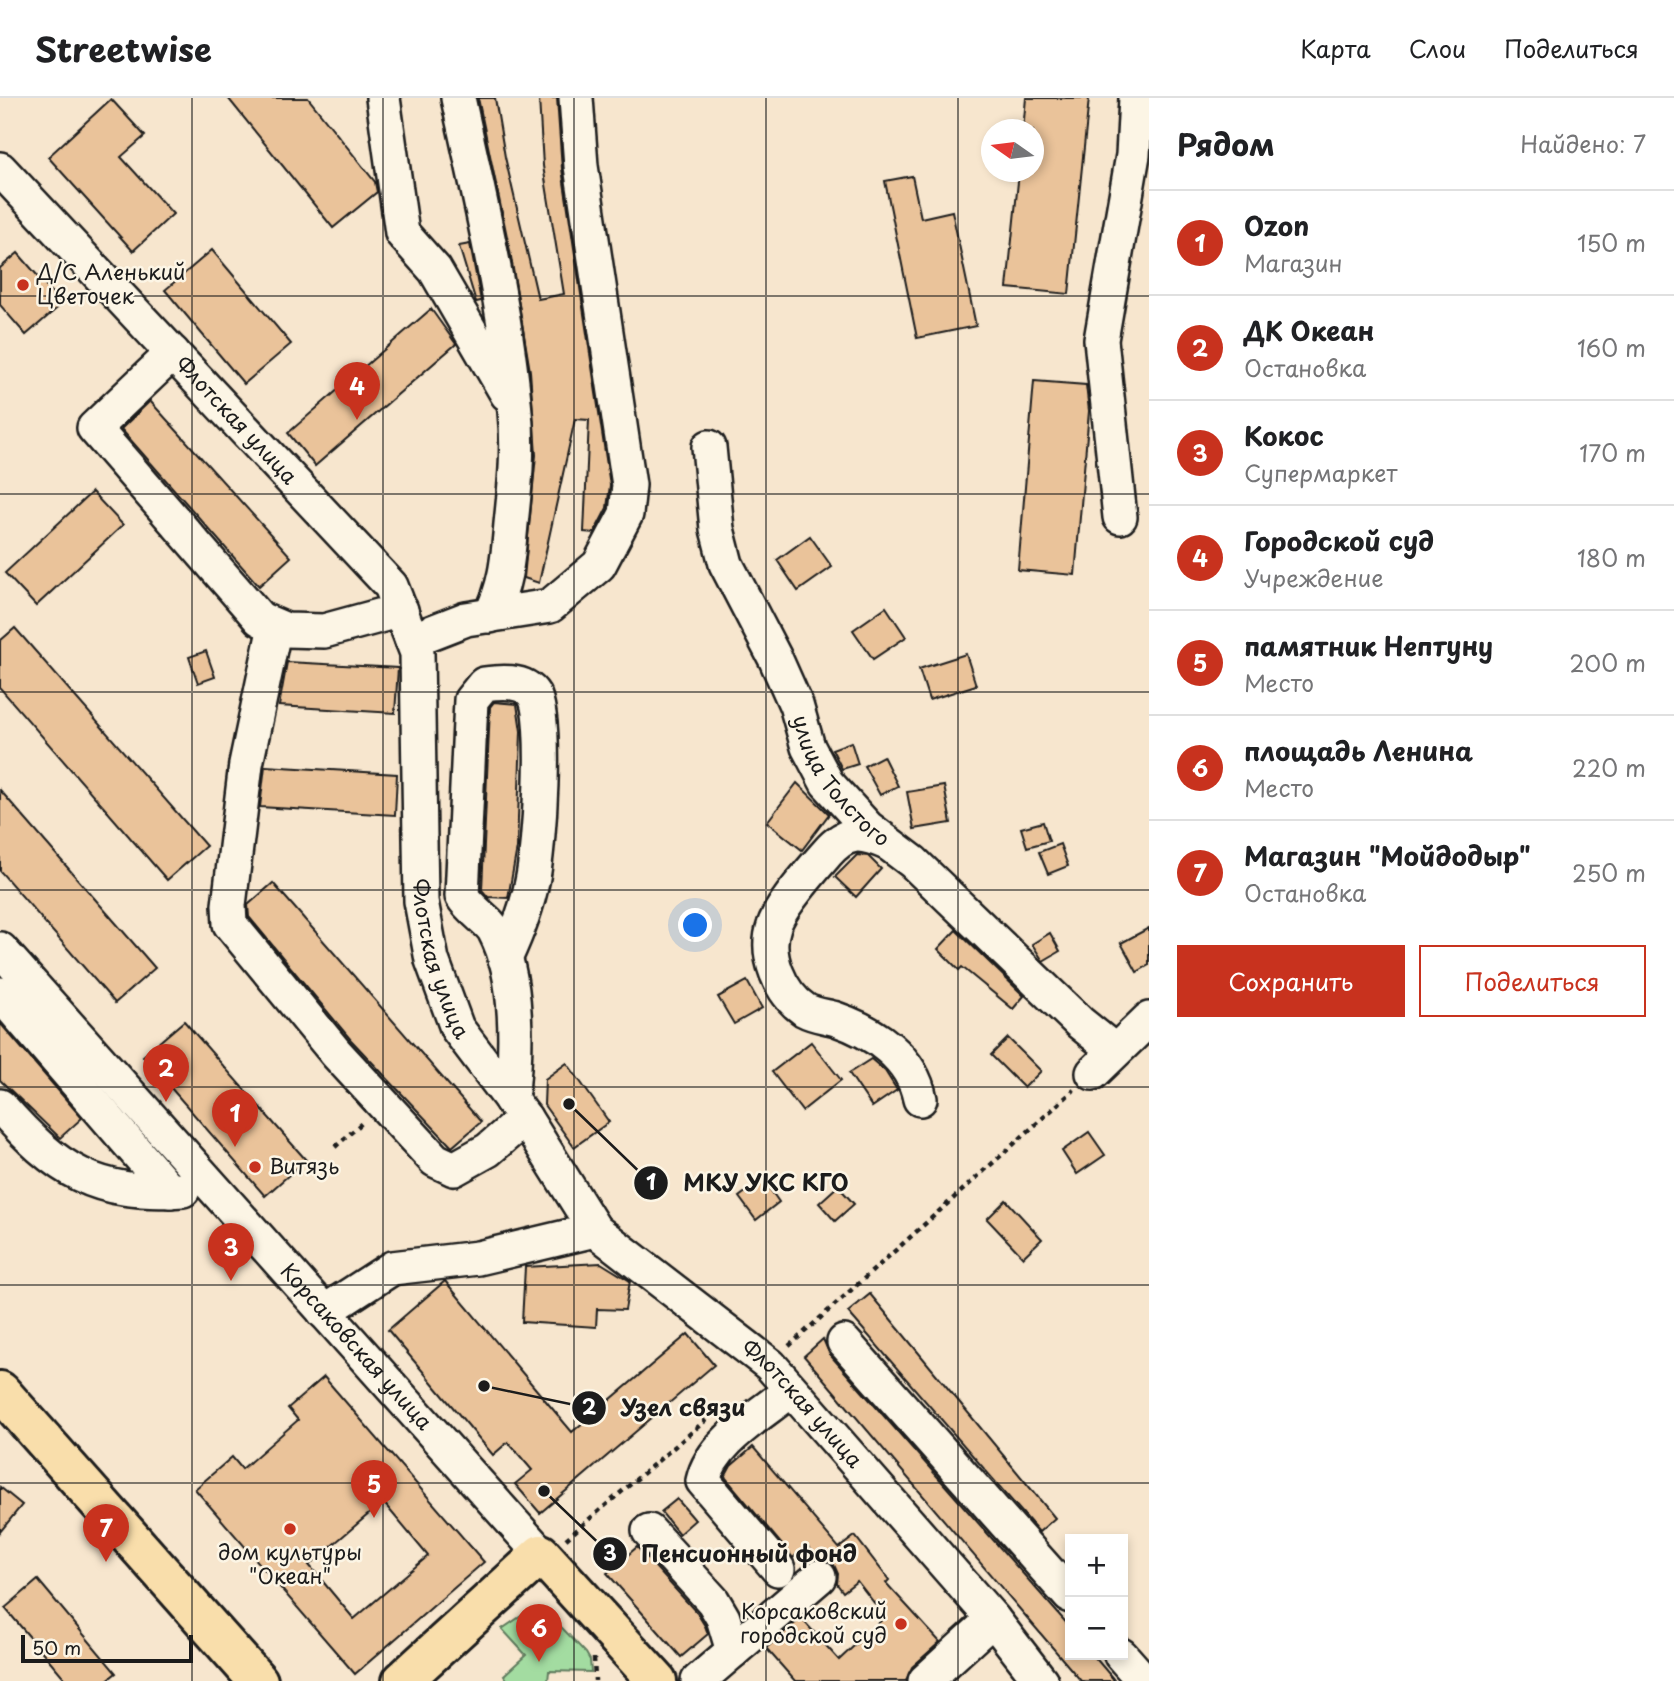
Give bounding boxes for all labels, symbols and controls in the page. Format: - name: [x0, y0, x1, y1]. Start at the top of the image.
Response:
- text: Streetwise: [35, 23, 212, 73]
- text: Карта: [1300, 30, 1371, 66]
- text: Слои: [1409, 30, 1466, 66]
- text: Поделиться: [1504, 30, 1639, 66]
- north arrow: [981, 119, 1044, 182]
- text: Рядом: [1177, 121, 1275, 166]
- text: Найдено: 7: [1520, 126, 1646, 161]
- text: Ozon: [1244, 206, 1309, 245]
- text: 1: [1195, 225, 1206, 260]
- text: 150 m: [1577, 225, 1646, 260]
- text: Магазин: [1244, 245, 1343, 280]
- place label: Д/С Аленький Цветочек: [36, 255, 185, 311]
- marker: Д/С Аленький Цветочек: [15, 277, 31, 293]
- text: ДК Океан: [1244, 311, 1374, 350]
- text: 2: [1192, 330, 1208, 365]
- text: 160 m: [1577, 330, 1646, 365]
- street label: Флотская улица: [169, 348, 306, 491]
- text: Остановка: [1244, 350, 1366, 385]
- pin: 4: [334, 362, 380, 420]
- text: Кокос: [1244, 416, 1324, 455]
- text: 3: [1192, 435, 1208, 470]
- text: 170 m: [1579, 435, 1646, 470]
- text: Супермаркет: [1244, 455, 1398, 490]
- text: Городской суд: [1244, 521, 1434, 560]
- text: 4: [1192, 540, 1208, 575]
- text: 180 m: [1577, 540, 1646, 575]
- text: Учреждение: [1244, 560, 1384, 595]
- text: памятник Нептуну: [1244, 626, 1493, 665]
- text: 5: [1193, 645, 1207, 680]
- text: 200 m: [1569, 645, 1646, 680]
- text: Место: [1244, 665, 1314, 700]
- street label: улица Толстого: [786, 711, 897, 853]
- text: площадь Ленина: [1244, 731, 1473, 770]
- text: 6: [1192, 750, 1208, 785]
- text: 220 m: [1572, 750, 1646, 785]
- text: Место: [1244, 770, 1314, 805]
- text: Магазин "Мойдодыр": [1244, 836, 1531, 875]
- text: 7: [1193, 855, 1207, 890]
- text: 250 m: [1572, 855, 1646, 890]
- text: Остановка: [1244, 875, 1366, 910]
- street label: Флотская улица: [407, 878, 478, 1046]
- your location: [678, 908, 712, 942]
- button: Сохранить: [1177, 945, 1405, 1017]
- button: Поделиться: [1419, 945, 1646, 1017]
- pin: 2: [143, 1044, 189, 1102]
- pin: 1: [212, 1089, 258, 1147]
- place label: Витязь: [269, 1149, 339, 1181]
- marker: Витязь: [247, 1159, 263, 1175]
- callout: МКУ УКС КГО: [633, 1161, 864, 1205]
- text: МКУ УКС КГО: [683, 1164, 849, 1199]
- text: 1: [646, 1165, 656, 1197]
- pin: 3: [208, 1223, 254, 1281]
- street label: Корсаковская улица: [274, 1255, 441, 1437]
- street label: Флотская улица: [736, 1331, 872, 1475]
- callout: Узел связи: [571, 1386, 760, 1430]
- text: Узел связи: [619, 1389, 746, 1424]
- text: 2: [582, 1390, 597, 1422]
- pin: 5: [351, 1460, 397, 1518]
- pin: 7: [83, 1504, 129, 1562]
- marker: дом культуры "Океан": [282, 1521, 298, 1537]
- callout: Пенсионный фонд: [592, 1532, 871, 1576]
- map controls: [1065, 1534, 1128, 1660]
- button: +: [1065, 1534, 1128, 1597]
- place label: дом культуры "Океан": [218, 1535, 362, 1591]
- text: Пенсионный фонд: [641, 1535, 857, 1570]
- text: 3: [603, 1536, 617, 1568]
- place label: Корсаковский городской суд: [740, 1594, 887, 1650]
- button: −: [1065, 1597, 1128, 1660]
- pin: 6: [516, 1604, 562, 1662]
- marker: Корсаковский городской суд: [893, 1616, 909, 1632]
- scale bar: [21, 1632, 192, 1664]
- text: 50 m: [32, 1633, 81, 1661]

